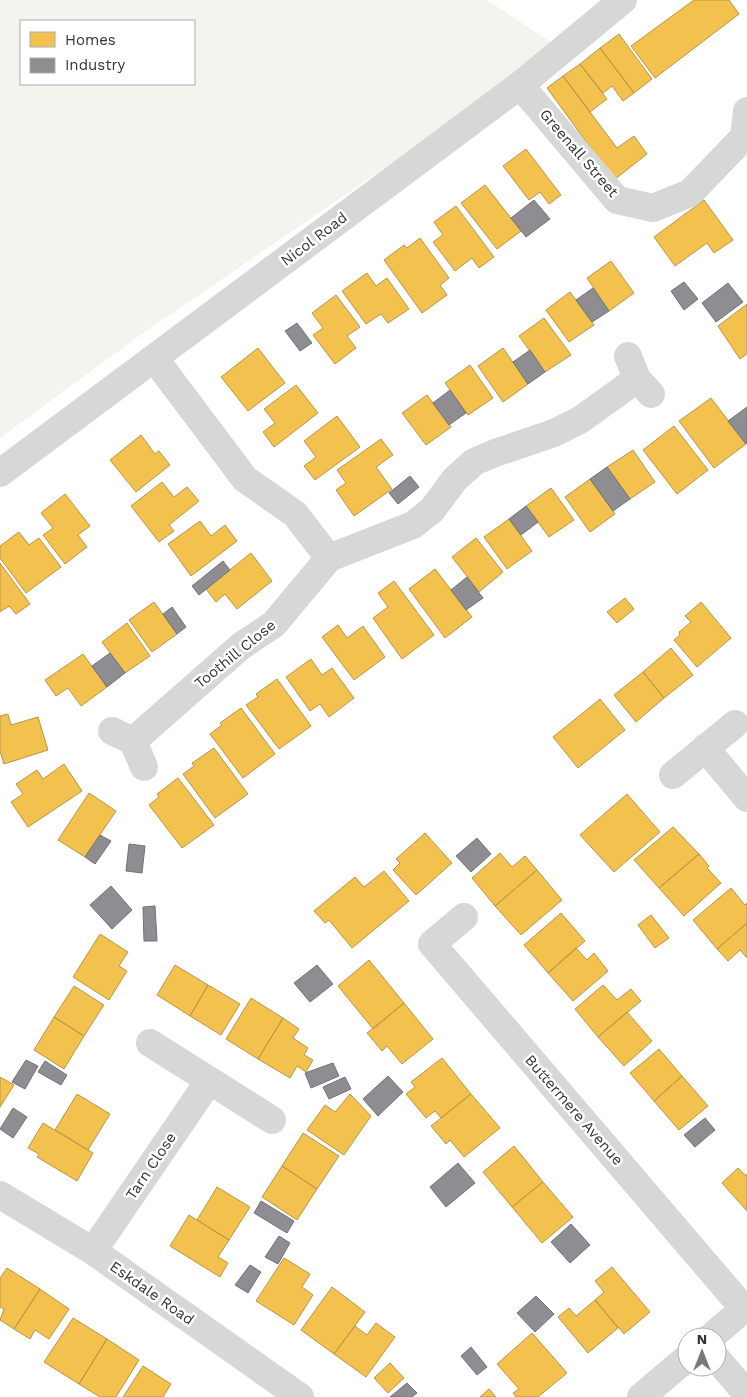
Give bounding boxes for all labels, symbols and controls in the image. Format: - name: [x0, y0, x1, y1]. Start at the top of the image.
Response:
- legend: [20, 20, 195, 85]
- text: Homes: [65, 31, 116, 49]
- text: Industry: [65, 56, 126, 74]
- street label: Greenall Street: [536, 105, 623, 201]
- street label: Nicol Road: [277, 208, 351, 270]
- street label: Toothill Close: [191, 616, 279, 692]
- street label: Buttermere Avenue: [521, 1051, 627, 1169]
- street label: Tarn Close: [122, 1129, 180, 1203]
- street label: Eskdale Road: [106, 1257, 198, 1329]
- north arrow: [677, 1327, 727, 1377]
- text: N: [697, 1331, 707, 1347]

